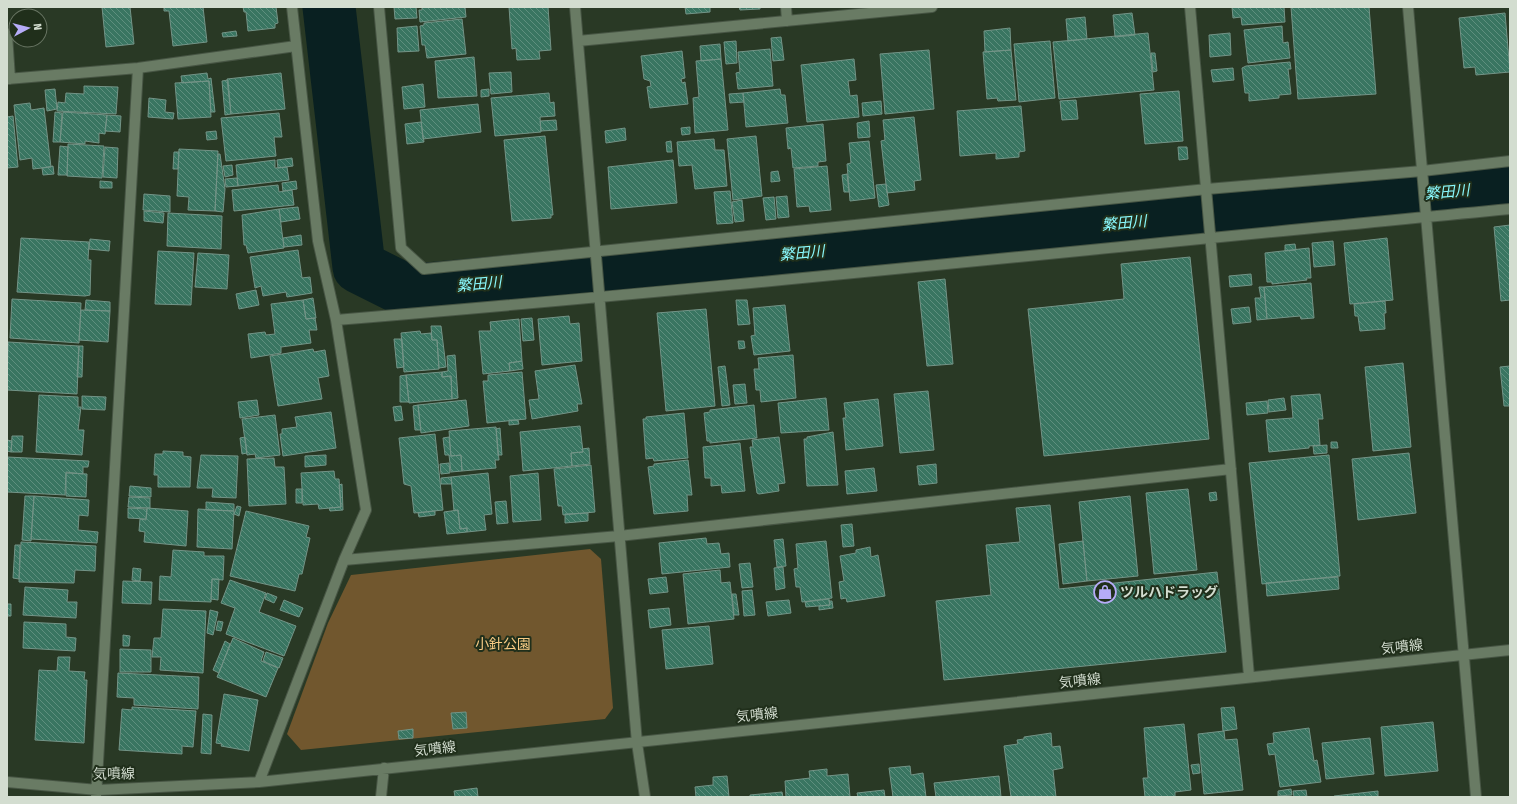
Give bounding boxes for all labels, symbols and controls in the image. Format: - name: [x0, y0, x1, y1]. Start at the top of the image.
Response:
- north arrow: [8, 8, 48, 48]
- text: N: [31, 23, 44, 31]
- water label: 繁田川: [1424, 181, 1472, 203]
- water label: 繁田川: [1101, 212, 1149, 234]
- water label: 繁田川: [779, 242, 827, 264]
- water label: 繁田川: [456, 273, 504, 295]
- shop icon: ツルハドラッグ: [1092, 579, 1118, 605]
- place label: ツルハドラッグ: [1120, 584, 1218, 601]
- park label: 小針公園: [475, 636, 531, 653]
- street label: 気噴線: [1380, 636, 1424, 658]
- street label: 気噴線: [1058, 670, 1102, 692]
- street label: 気噴線: [735, 704, 779, 726]
- street label: 気噴線: [413, 738, 457, 760]
- street label: 気噴線: [93, 765, 135, 783]

